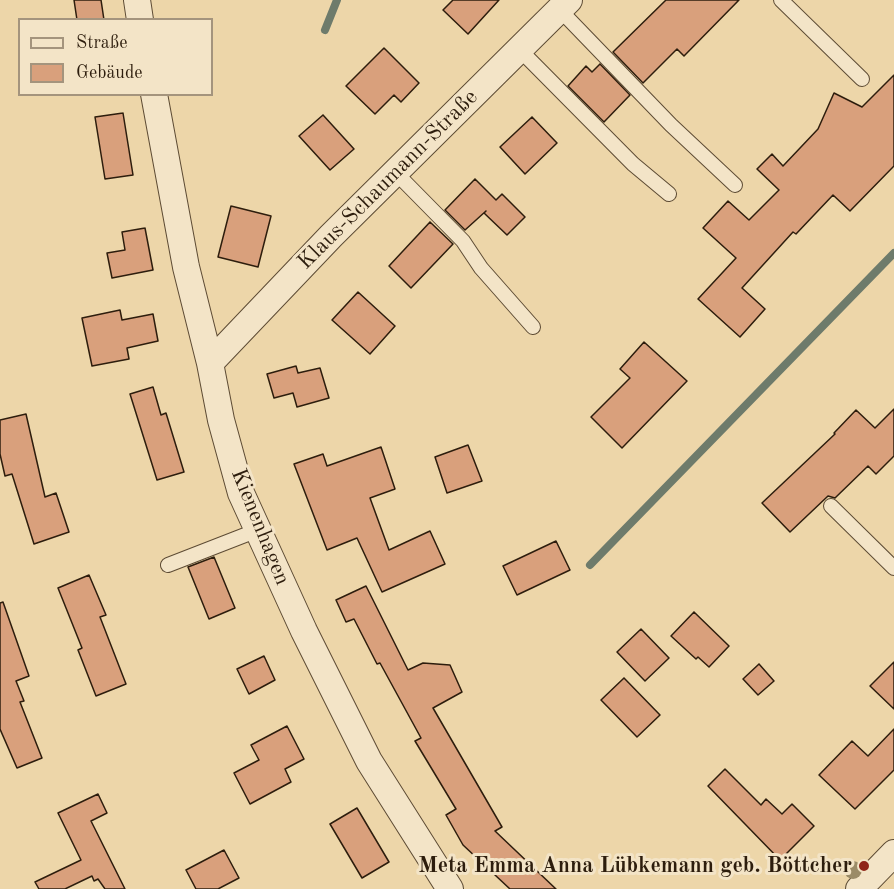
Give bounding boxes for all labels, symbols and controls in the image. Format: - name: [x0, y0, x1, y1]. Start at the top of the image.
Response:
- legend: [18, 18, 213, 96]
- text: Straße: [76, 34, 127, 52]
- text: Gebäude: [76, 64, 143, 82]
- street label: Klaus-Schaumann-Straße: [292, 84, 484, 276]
- street label: Kienenhagen: [225, 465, 295, 589]
- place label: Meta Emma Anna Lübkemann geb. Böttcher: [418, 853, 852, 879]
- marker: Meta Emma Anna Lübkemann geb. Böttcher: [857, 859, 871, 873]

